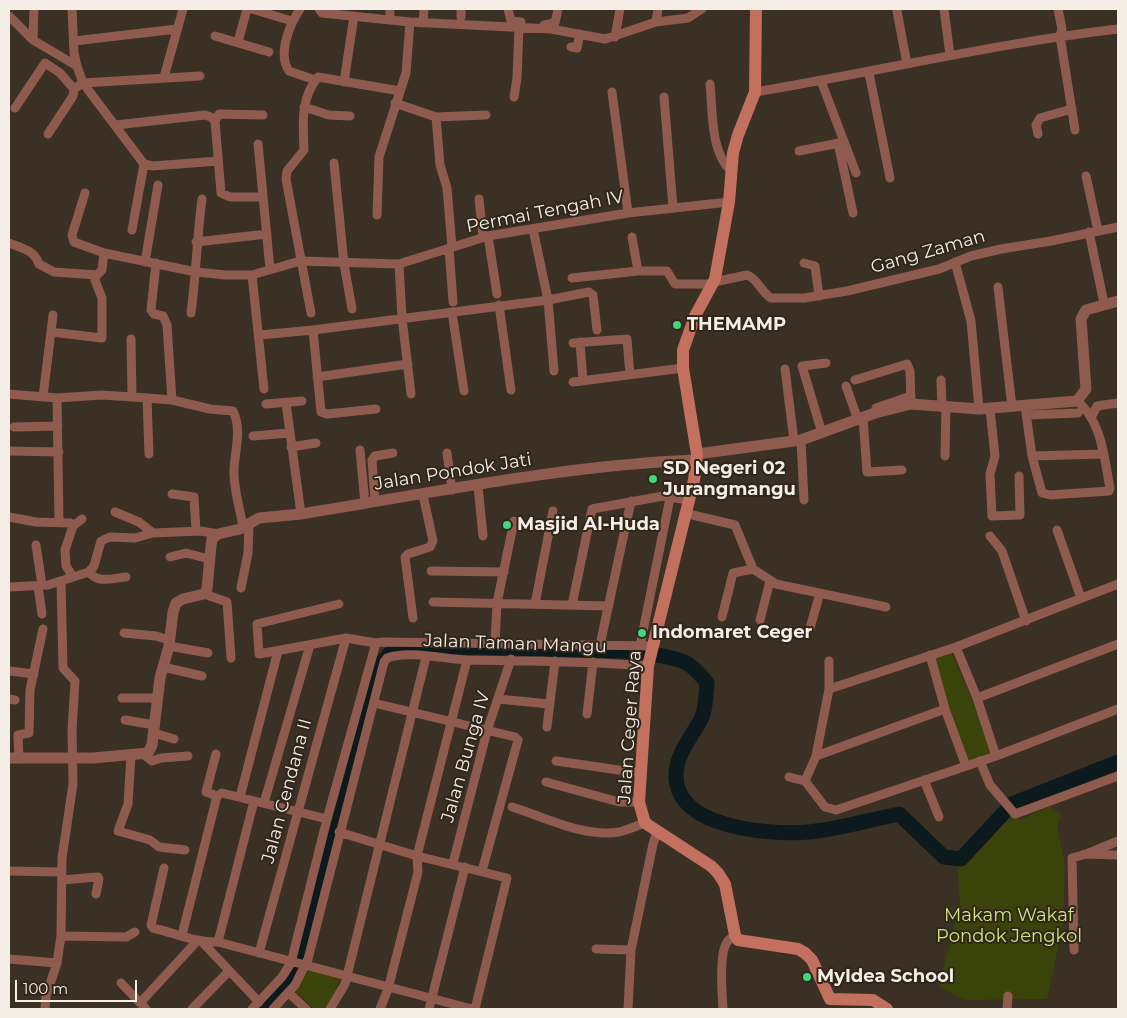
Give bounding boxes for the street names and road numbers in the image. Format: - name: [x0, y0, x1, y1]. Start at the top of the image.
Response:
- street label: Permai Tengah IV: [464, 186, 626, 238]
- street label: Gang Zaman: [868, 225, 988, 279]
- street label: Jalan Pondok Jati: [373, 449, 533, 495]
- street label: Jalan Taman Mangu: [423, 630, 607, 658]
- street label: Jalan Ceger Raya: [614, 650, 646, 804]
- street label: Jalan Bunga IV: [437, 689, 495, 825]
- street label: Jalan Cendana II: [257, 716, 317, 866]

